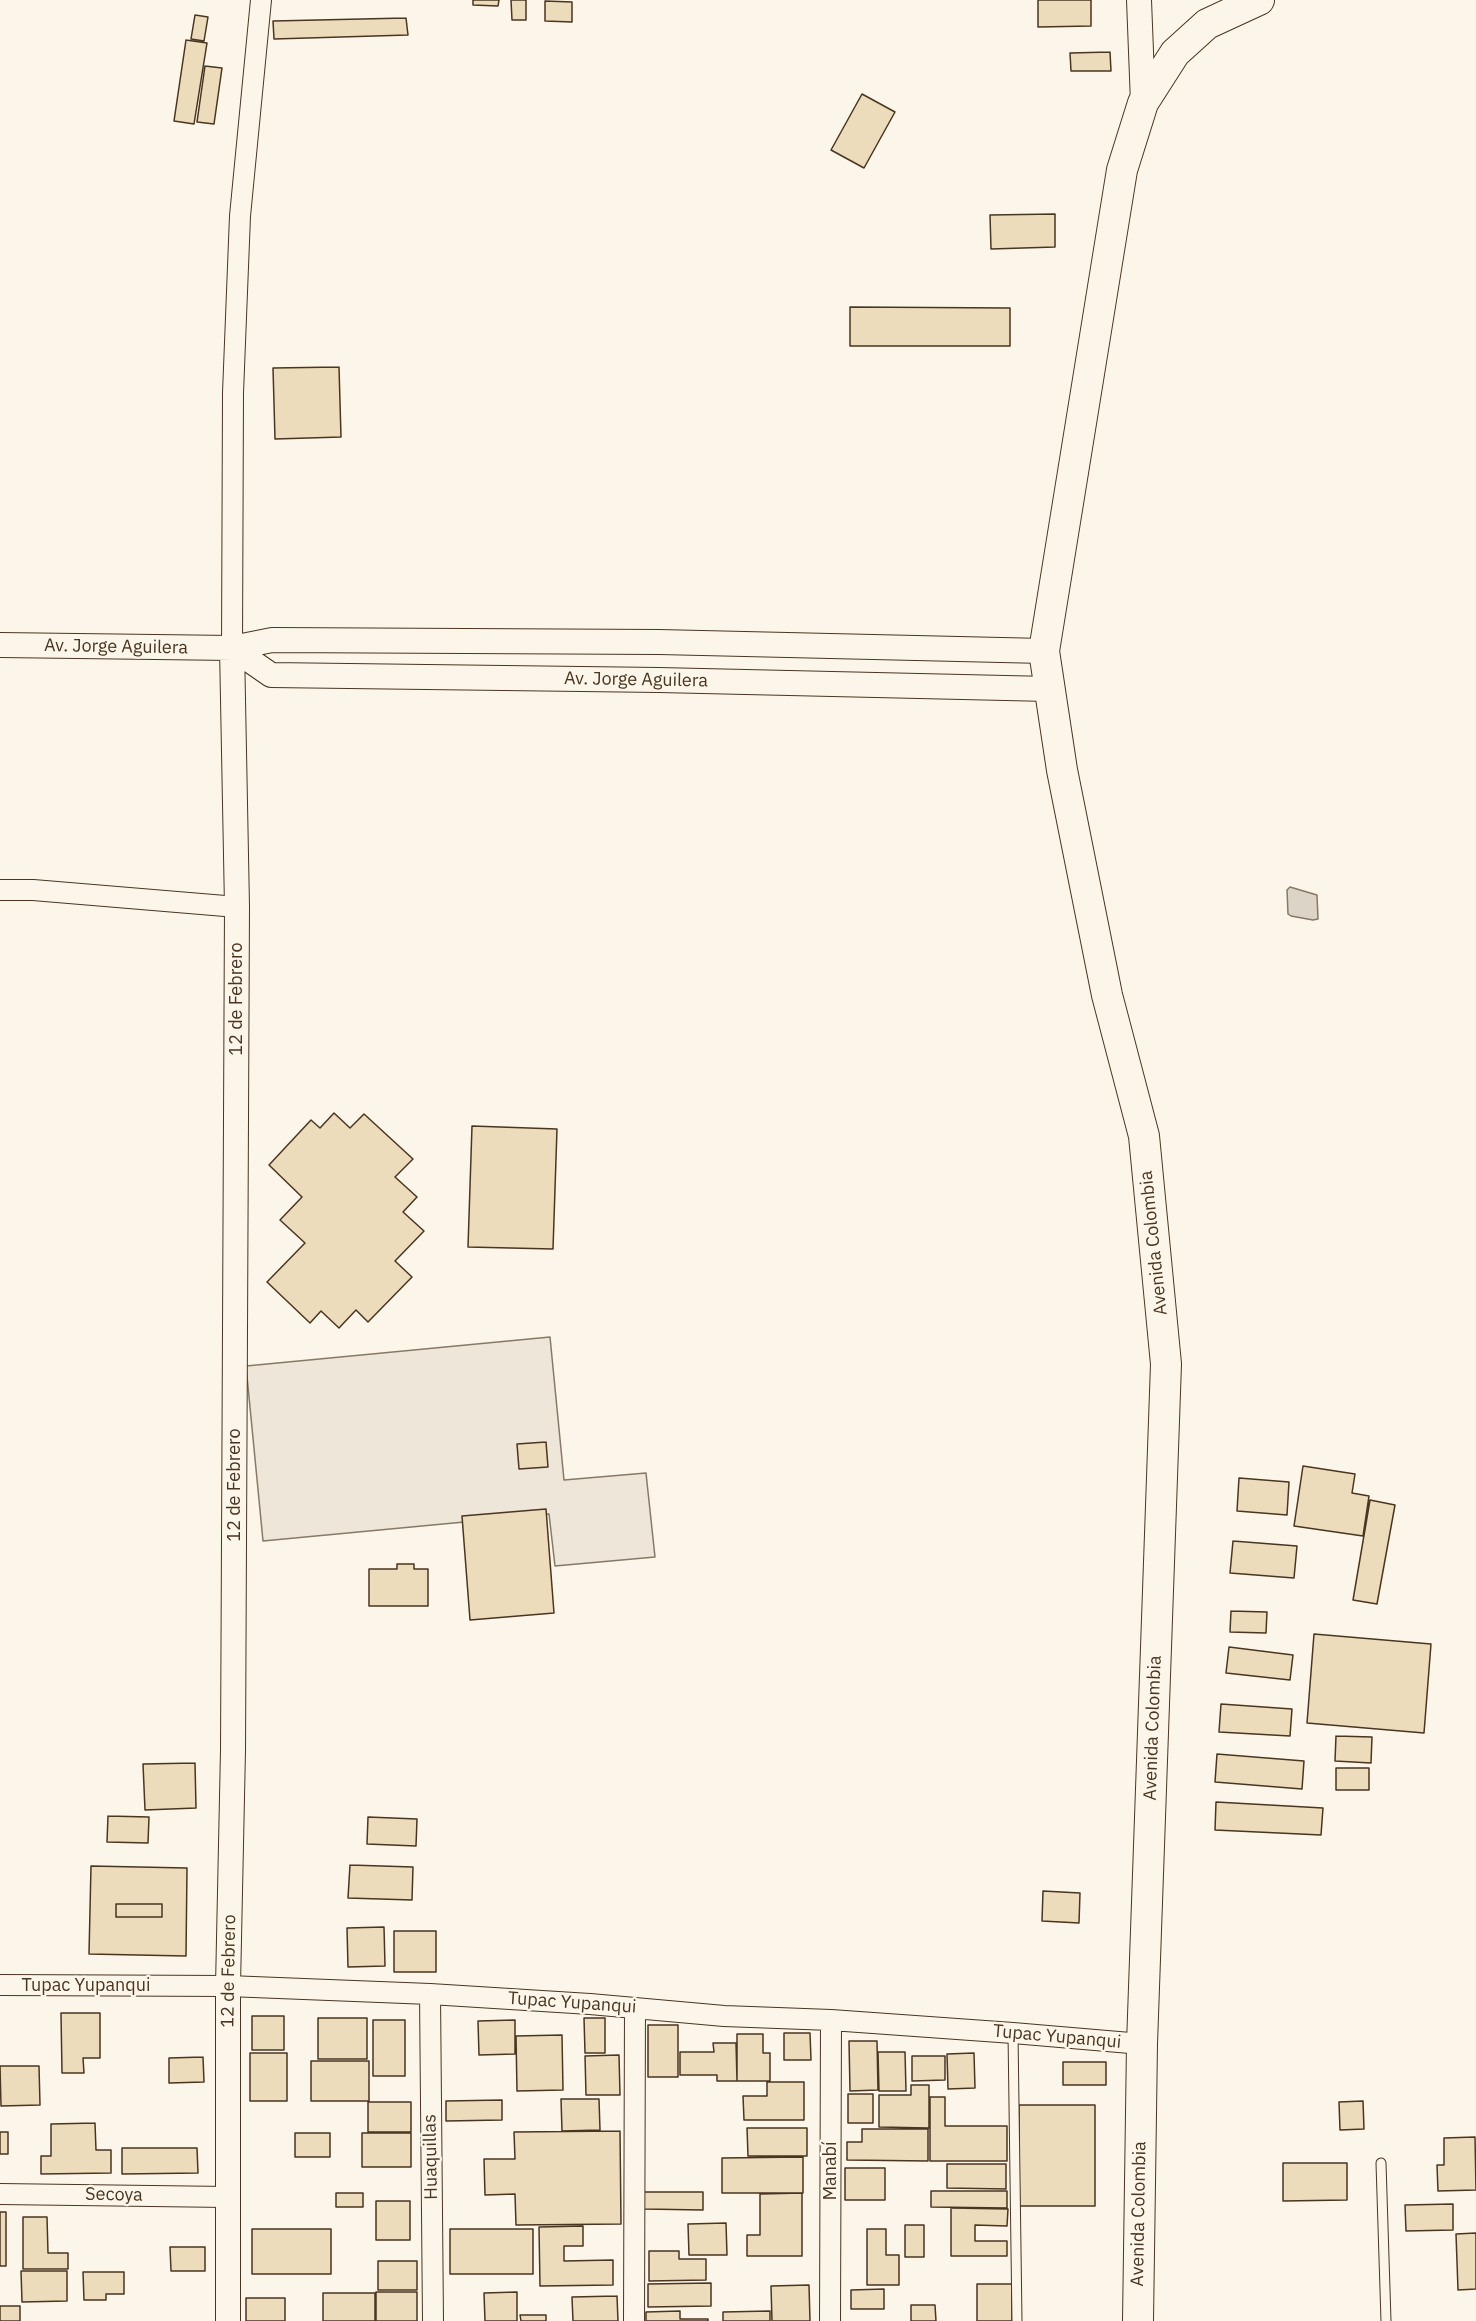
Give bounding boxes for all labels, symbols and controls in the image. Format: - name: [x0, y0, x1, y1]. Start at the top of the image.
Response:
- street label: Av. Jorge Aguilera: [44, 635, 188, 659]
- street label: Av. Jorge Aguilera: [564, 668, 708, 692]
- street label: 12 de Febrero: [226, 942, 248, 1056]
- street label: Avenida Colombia: [1136, 1170, 1172, 1316]
- street label: 12 de Febrero: [224, 1428, 246, 1542]
- street label: Avenida Colombia: [1140, 1655, 1166, 1801]
- street label: 12 de Febrero: [217, 1914, 241, 2028]
- street label: Tupac Yupanqui: [22, 1975, 150, 1997]
- street label: Tupac Yupanqui: [507, 1988, 637, 2018]
- street label: Tupac Yupanqui: [992, 2021, 1122, 2053]
- street label: Huaquillas: [419, 2114, 443, 2200]
- street label: Manabí: [820, 2141, 842, 2201]
- street label: Avenida Colombia: [1127, 2141, 1151, 2287]
- street label: Secoya: [85, 2184, 143, 2206]

